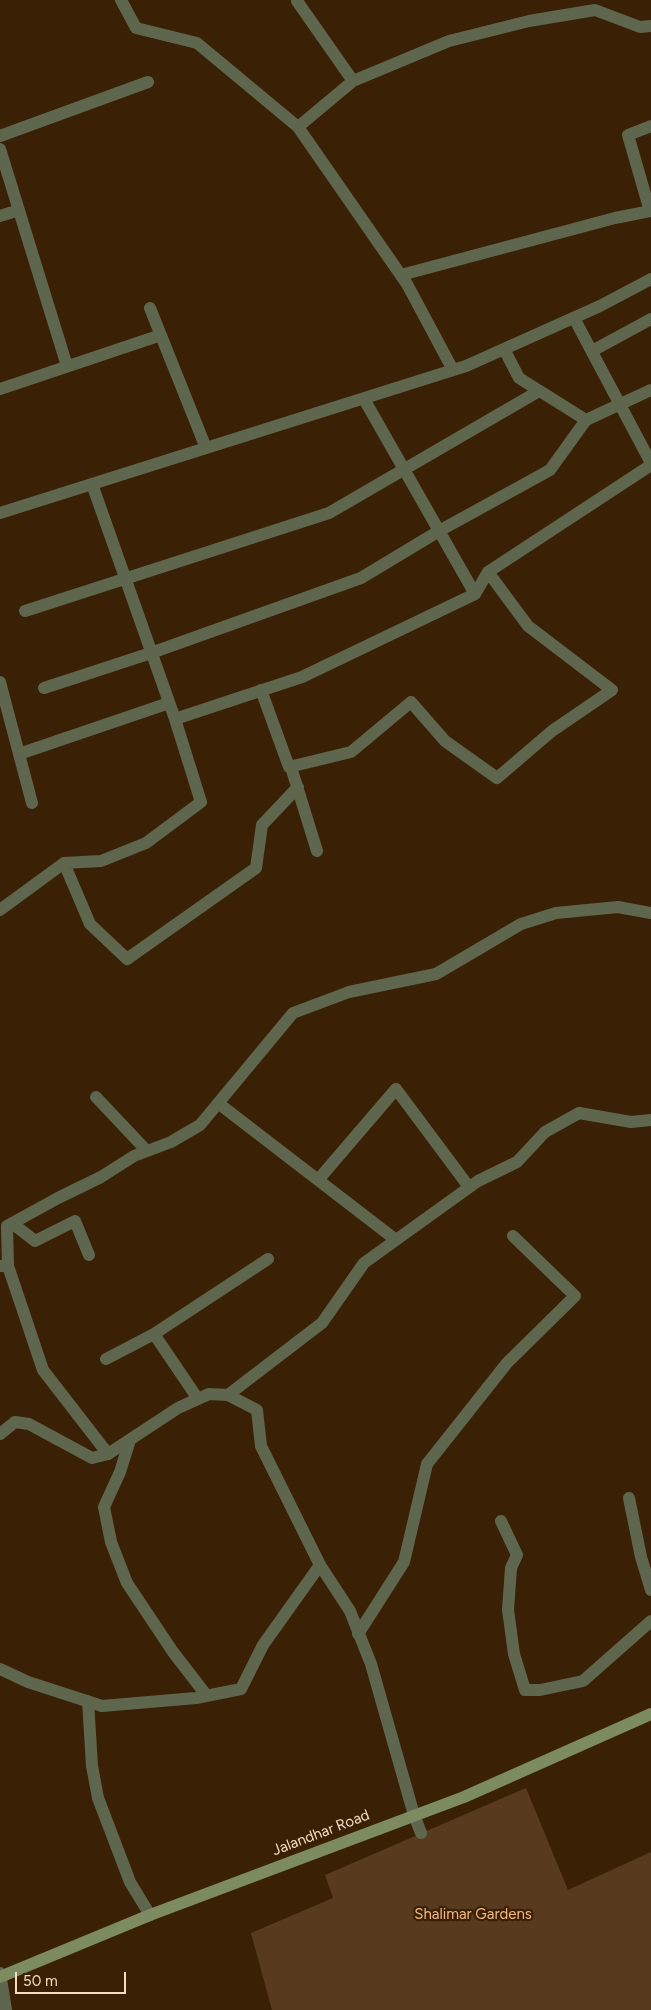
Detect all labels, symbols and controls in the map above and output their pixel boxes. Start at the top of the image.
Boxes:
street label: Jalandhar Road [270,1806,372,1860]
park label: Shalimar Gardens [414,1906,532,1924]
scale bar [18,1962,129,1994]
text: 50 m [23,1972,58,1990]

